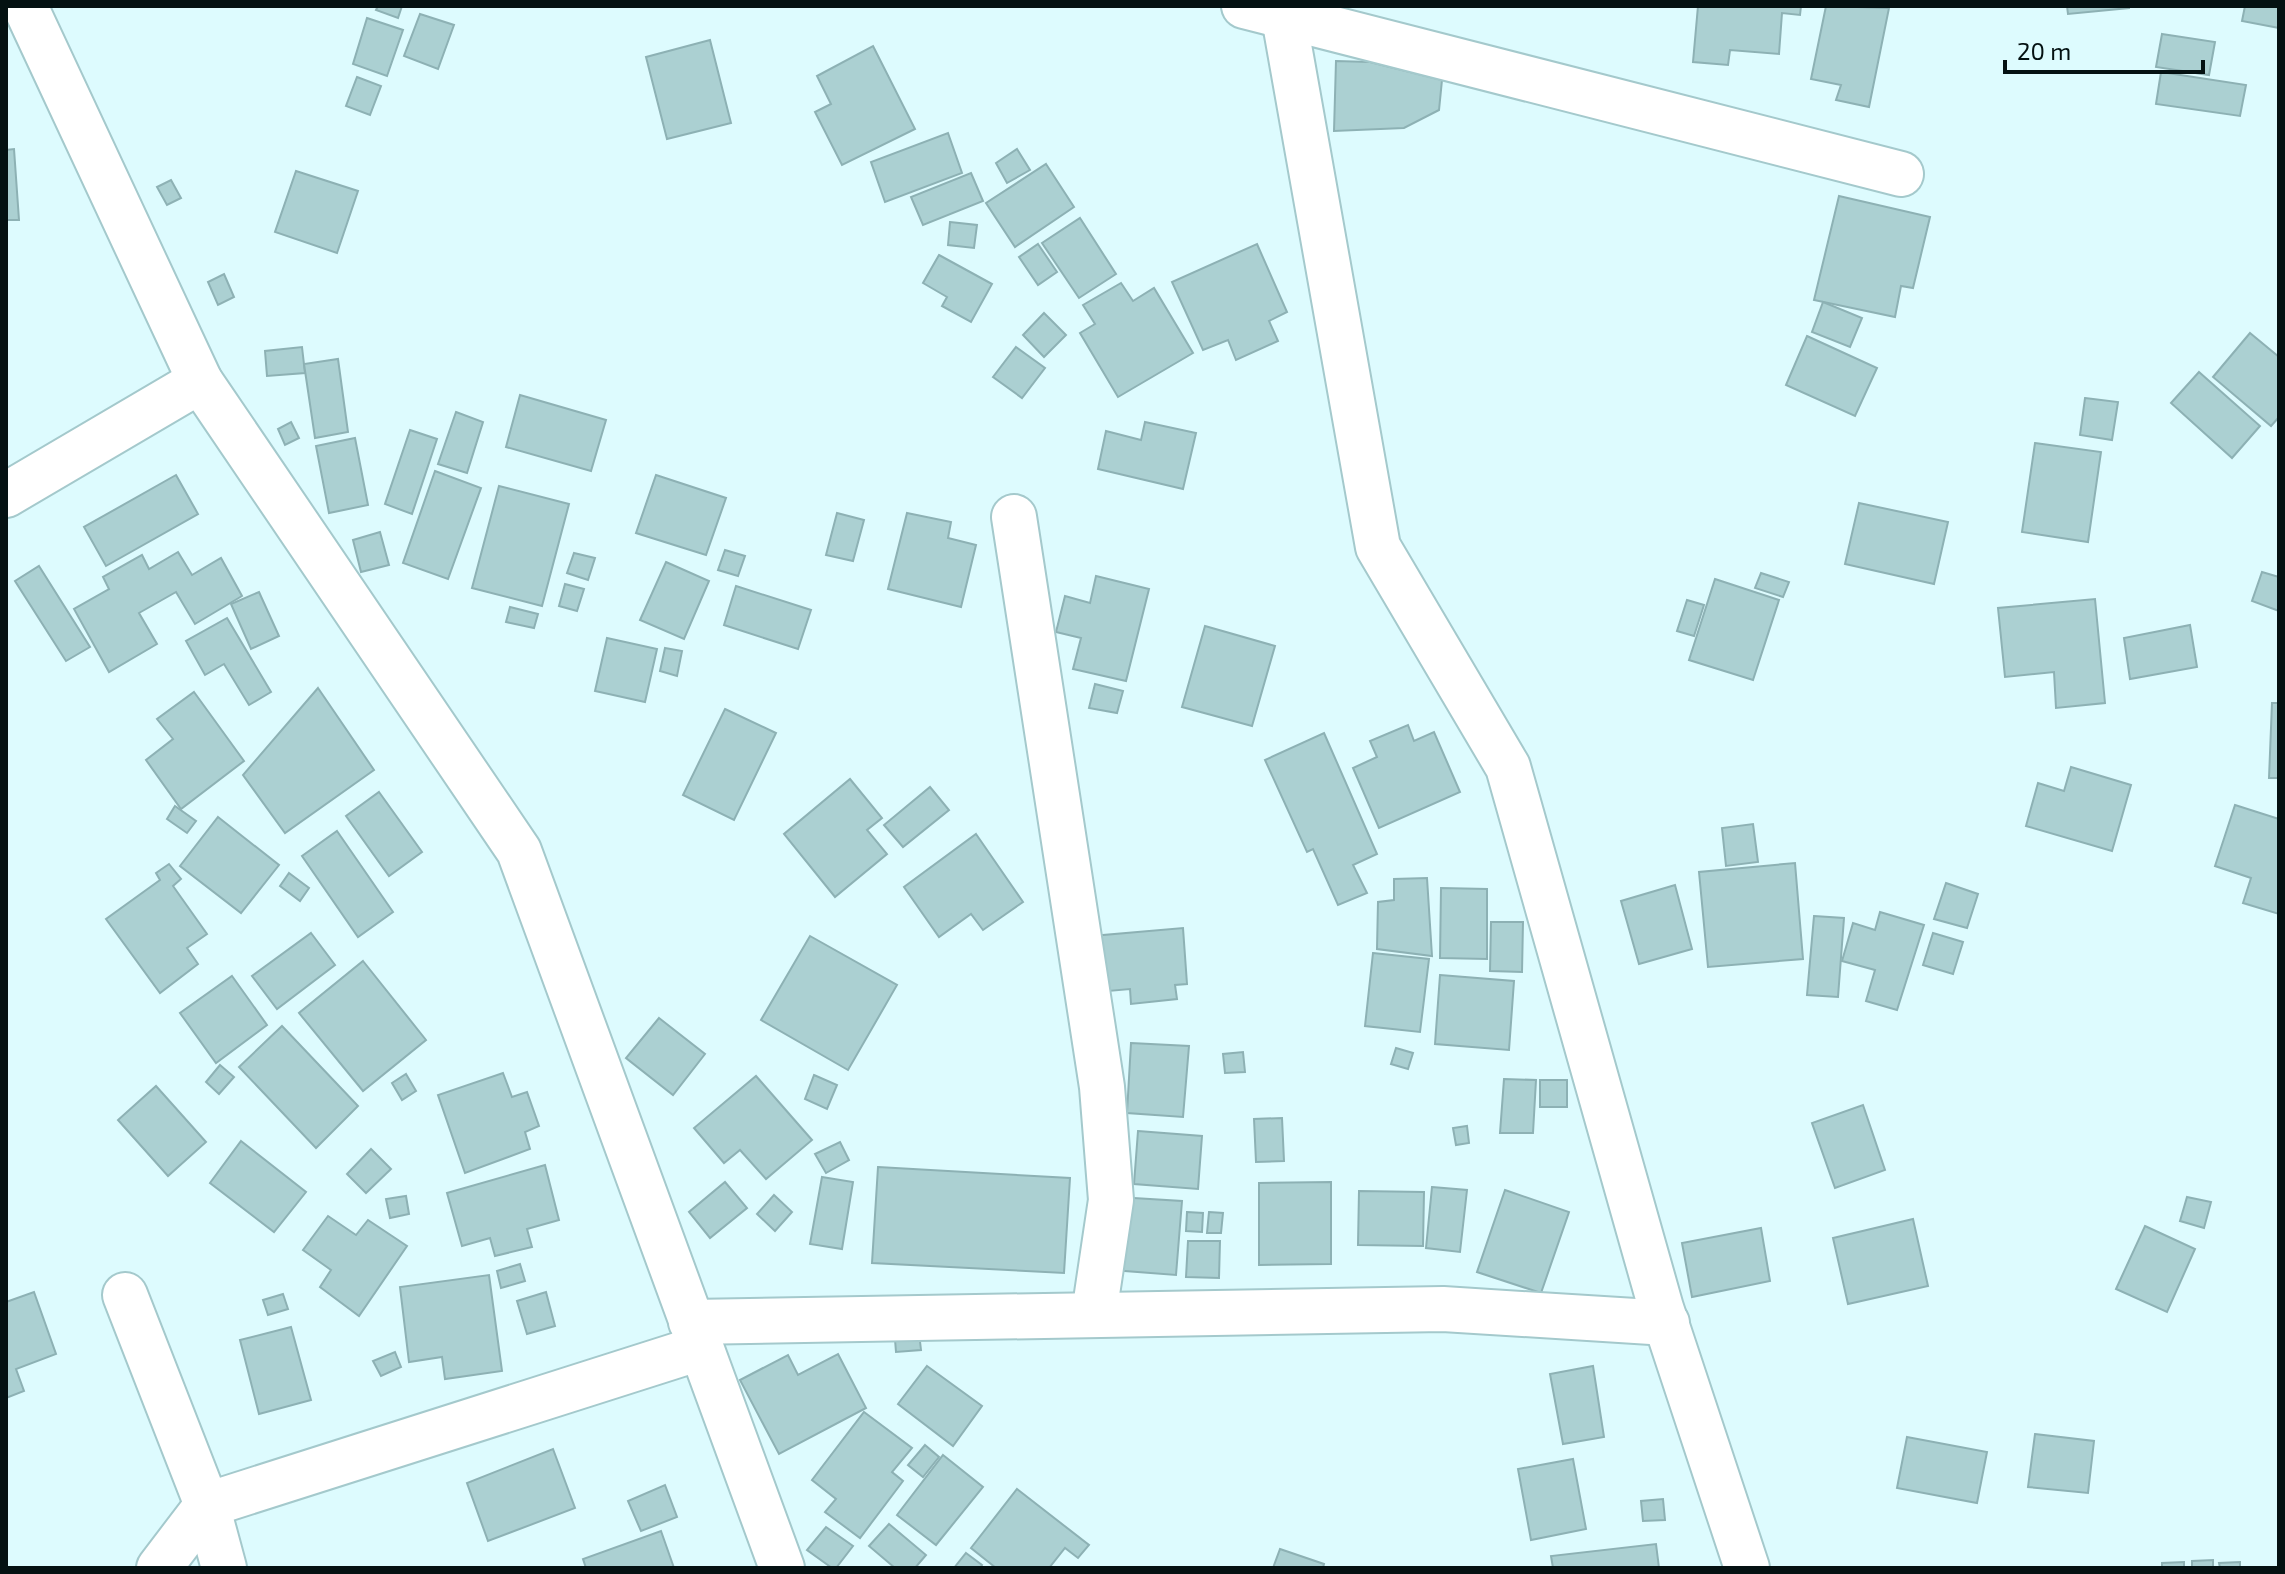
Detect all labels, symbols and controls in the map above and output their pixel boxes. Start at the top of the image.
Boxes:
scale bar [2005,24,2203,74]
text: 20 m [2017,36,2071,65]

